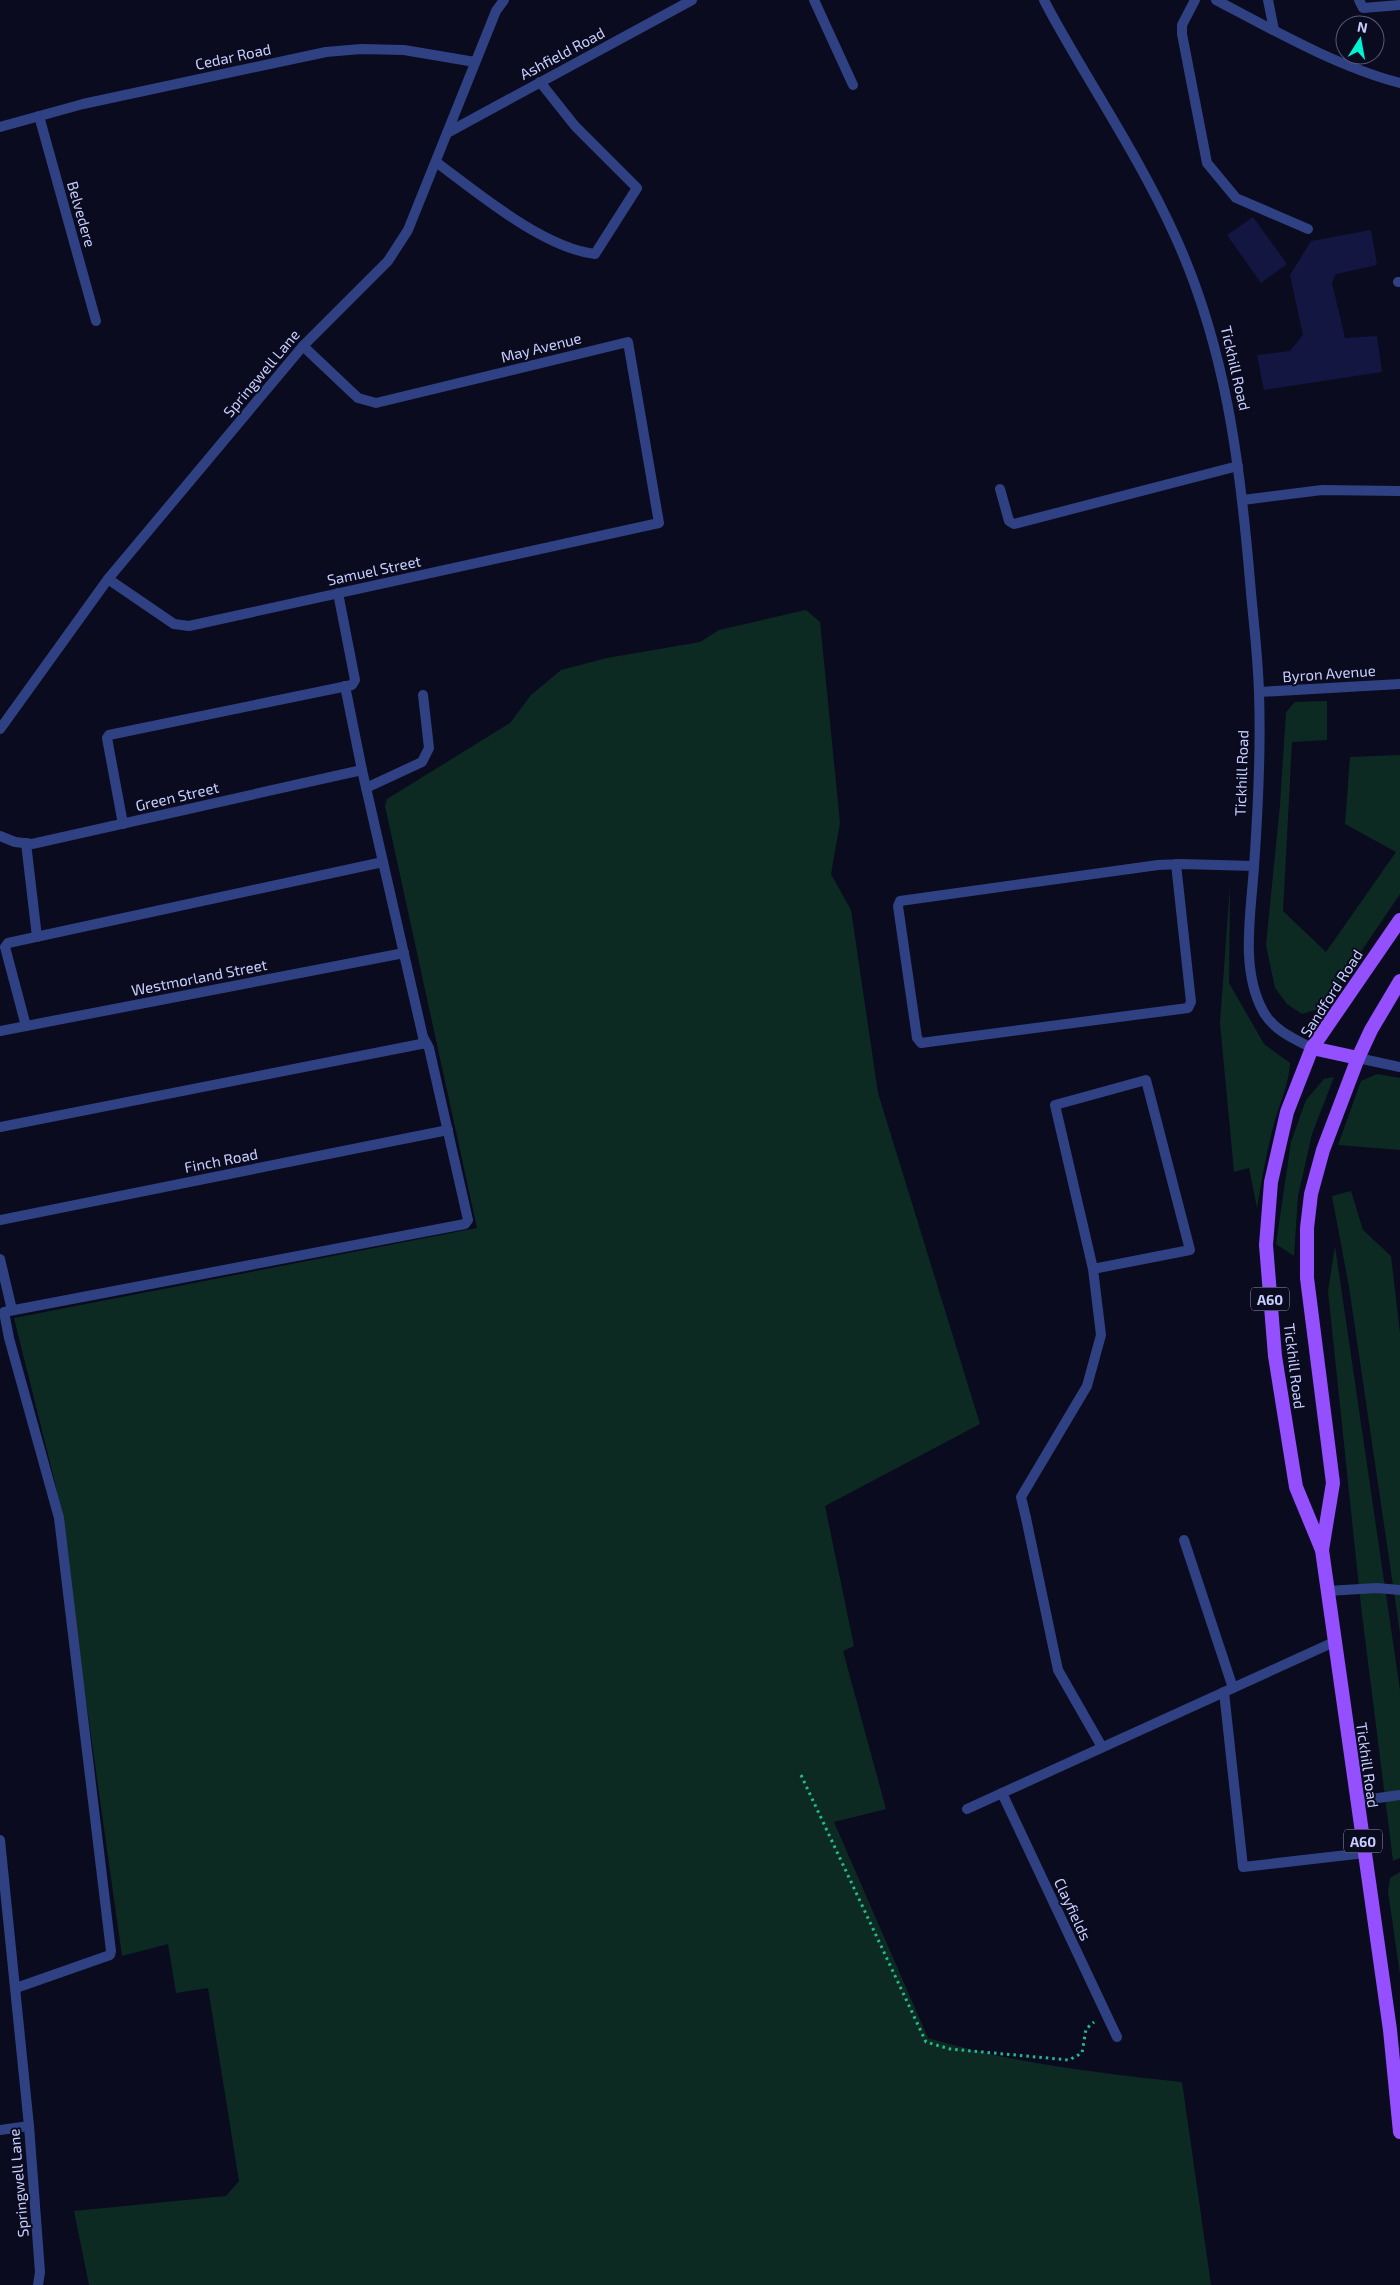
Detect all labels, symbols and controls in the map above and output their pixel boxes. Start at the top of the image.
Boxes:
north arrow [1335,15,1385,65]
text: N [1356,17,1369,36]
street label: Ashfield Road [516,23,608,83]
street label: Cedar Road [193,39,273,73]
street label: Belvedere [64,179,100,249]
street label: Tickhill Road [1218,324,1254,412]
street label: Springwell Lane [219,326,303,420]
street label: May Avenue [499,328,583,366]
street label: Samuel Street [325,551,423,589]
street label: Byron Avenue [1282,661,1376,685]
street label: Tickhill Road [1231,730,1251,816]
street label: Green Street [134,778,221,814]
street label: Sandford Road [1296,946,1366,1040]
street label: Westmorland Street [130,955,269,999]
street label: Finch Road [183,1144,259,1176]
road number: A60 [1251,1288,1289,1310]
street label: Tickhill Road [1281,1322,1309,1410]
street label: Tickhill Road [1353,1721,1383,1809]
road number: A60 [1344,1830,1382,1852]
street label: Clayfields [1051,1875,1095,1943]
street label: Springwell Lane [4,2128,32,2238]

